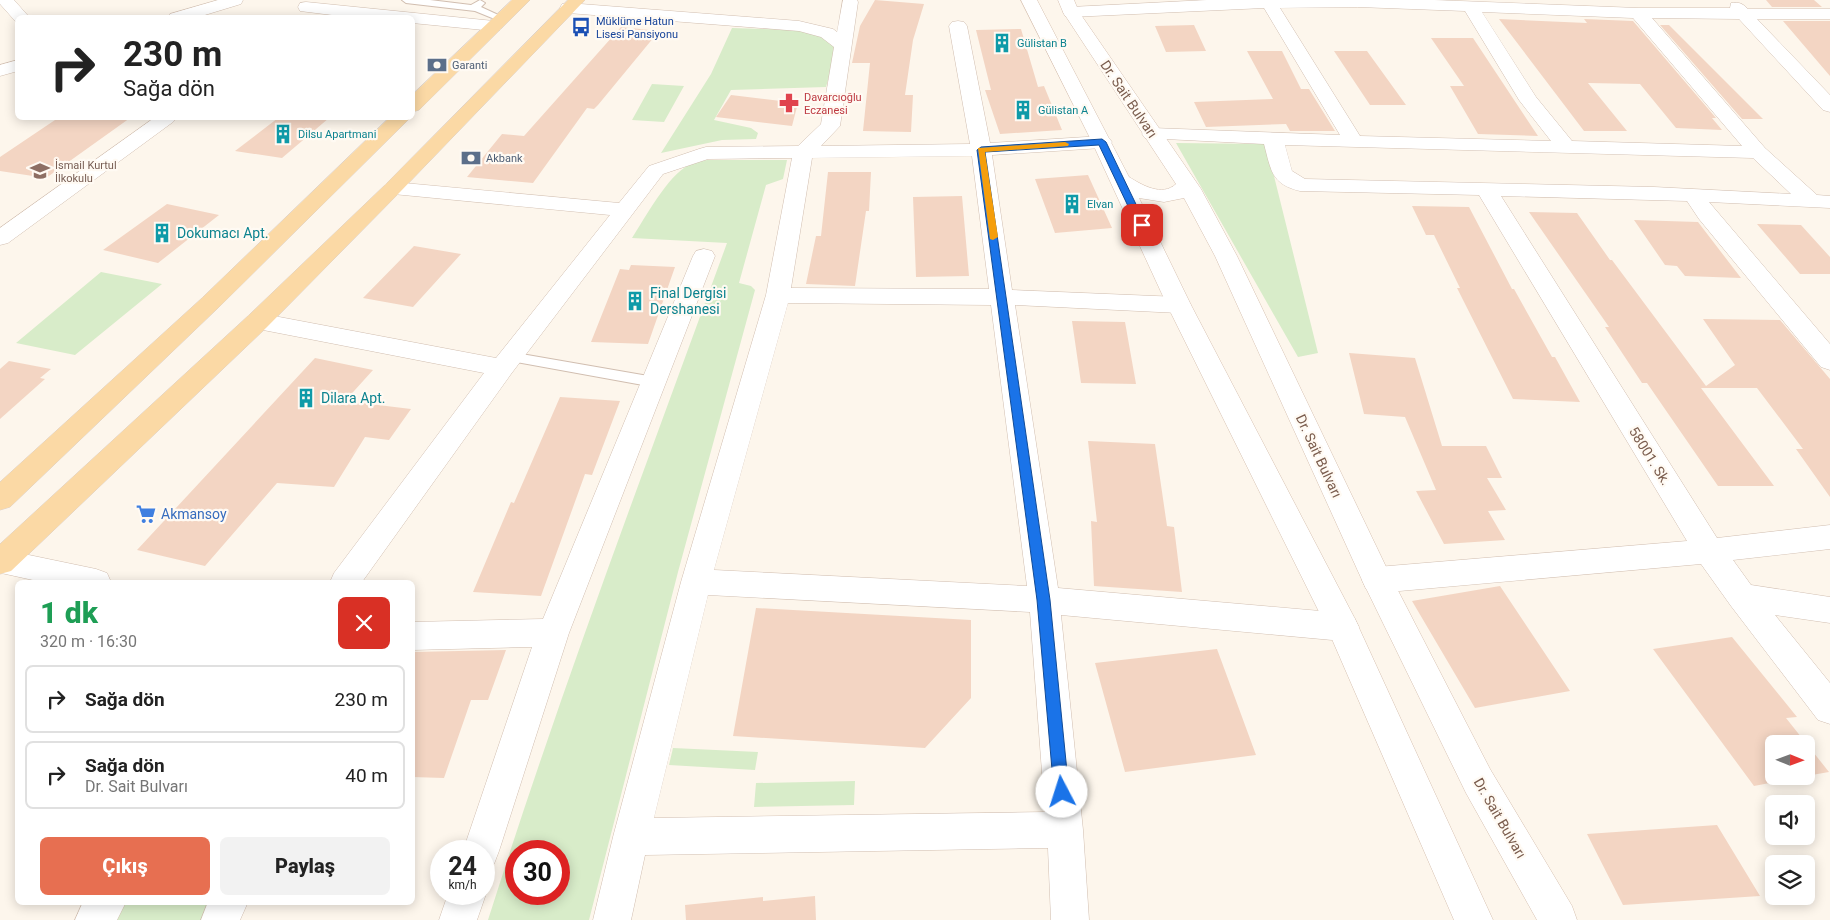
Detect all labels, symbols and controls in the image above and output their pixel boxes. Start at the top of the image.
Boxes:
place label: Müklüme Hatun Lisesi Pansiyonu [596,15,678,41]
bus stop icon: Müklüme Hatun Lisesi Pansiyonu [570,16,592,38]
building icon: Gülistan B [991,32,1013,54]
text: 230 m [123,34,222,75]
icon: right [40,35,105,100]
place label: Gülistan B [1017,37,1067,50]
bank icon: Garanti [426,54,448,76]
street label: Dr. Sait Bulvarı [1097,57,1161,141]
place label: Garanti [452,59,487,72]
text: Sağa dön [123,76,215,101]
place label: Davarcıoğlu Eczanesi [804,91,862,117]
pharmacy icon: Davarcıoğlu Eczanesi [778,92,800,114]
building icon: Gülistan A [1012,99,1034,121]
place label: Gülistan A [1038,104,1089,117]
building icon: Dilsu Apartmani [272,123,294,145]
place label: Dilsu Apartmani [298,128,376,141]
bank icon: Akbank [460,147,482,169]
place label: Akbank [486,152,523,165]
place label: İsmail Kurtul İlkokulu [55,159,117,185]
school or university icon: İsmail Kurtul İlkokulu [29,160,51,182]
building icon: Elvan [1061,193,1083,215]
place label: Elvan [1087,198,1113,211]
pin [1121,204,1163,246]
icon: arrive [1128,211,1156,239]
building icon: Dokumacı Apt. [151,222,173,244]
place label: Dokumacı Apt. [177,225,268,241]
place label: Final Dergisi Dershanesi [650,285,727,317]
building icon: Final Dergisi Dershanesi [624,290,646,312]
building icon: Dilara Apt. [295,387,317,409]
place label: Dilara Apt. [321,390,385,406]
street label: Dr. Sait Bulvarı [1293,412,1345,500]
street label: 58001. Sk. [1626,424,1674,488]
supermarket icon: Akmansoy [135,503,157,525]
place label: Akmansoy [161,506,227,522]
text: 1 dk [40,595,98,630]
button: close [338,597,390,649]
text: 320 m · 16:30 [40,632,137,651]
icon: right [42,685,70,713]
text: Sağa dön [85,688,165,711]
text: 230 m [335,688,388,711]
north arrow [1765,735,1815,785]
map controls [1765,735,1815,905]
text: Sağa dön [85,754,165,777]
icon: right [42,761,70,789]
text: 40 m [345,764,388,787]
position arrow [1035,765,1087,817]
street label: Dr. Sait Bulvarı [1471,775,1529,861]
text: Dr. Sait Bulvarı [85,777,188,796]
button: sound [1765,795,1815,845]
button: Çıkış [40,837,210,895]
button: Paylaş [220,837,390,895]
speed limit sign: 30 [505,840,570,905]
text: 24 [448,852,477,881]
button: layers [1765,855,1815,905]
text: km/h [448,878,477,892]

